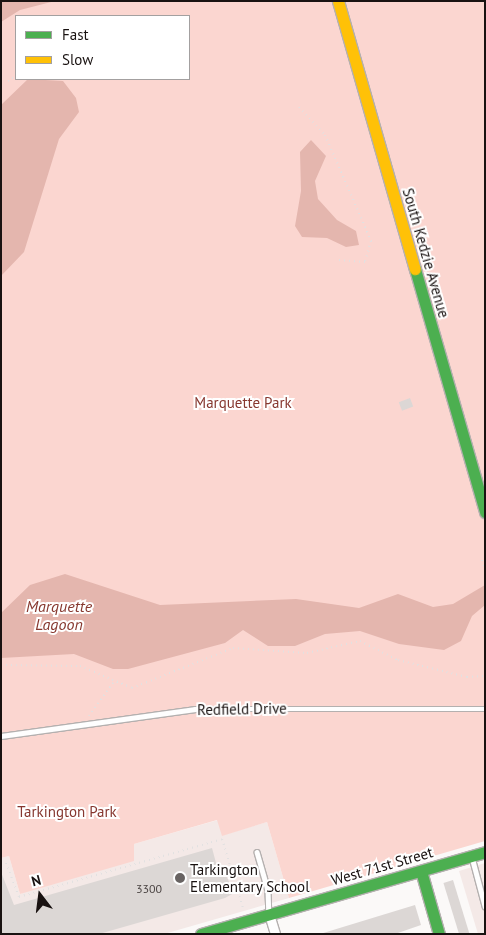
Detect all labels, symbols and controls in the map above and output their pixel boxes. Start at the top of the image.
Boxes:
legend [15,15,190,80]
text: Fast [62,25,89,44]
text: Slow [62,50,93,69]
street label: South Kedzie Avenue [399,186,453,320]
park label: Marquette Park [194,394,292,412]
water label: Marquette Lagoon [26,596,92,634]
street label: Redfield Drive [197,699,287,719]
park label: Tarkington Park [17,803,117,821]
street label: West 71st Street [329,843,435,889]
place label: Tarkington Elementary School [190,860,310,895]
north arrow [15,870,65,920]
text: N [29,871,43,890]
marker: Tarkington Elementary School [174,872,186,884]
house number: 3300 [136,882,162,896]

